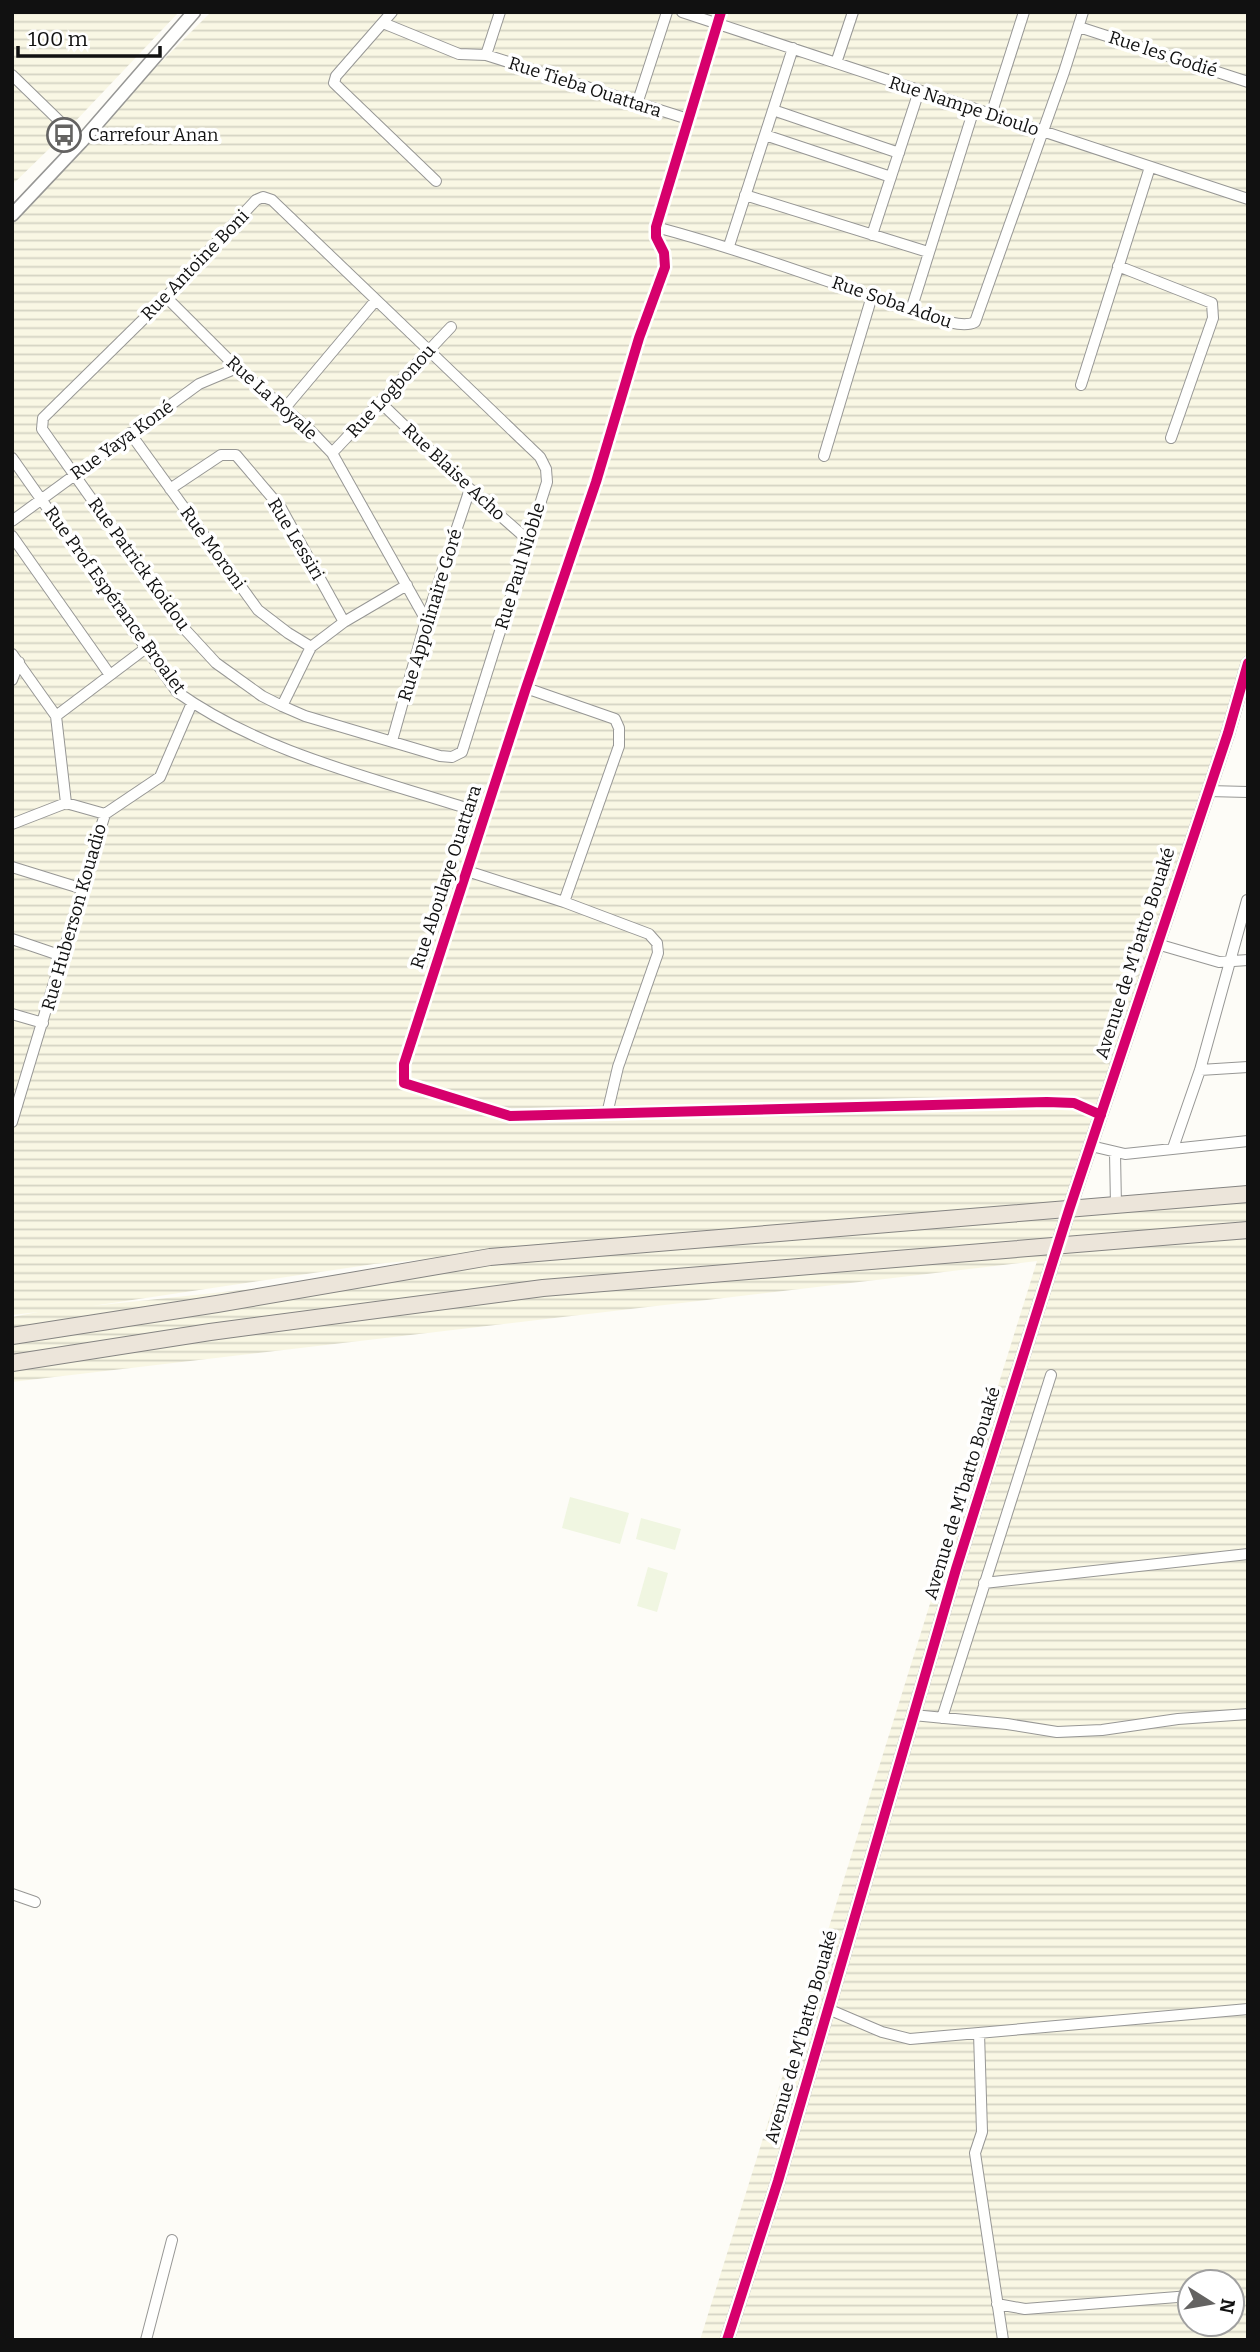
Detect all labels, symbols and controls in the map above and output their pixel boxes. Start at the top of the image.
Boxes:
scale bar [18,14,159,58]
text: 100 m [28,26,88,52]
street label: Rue les Godié [1106,26,1220,82]
street label: Rue Tieba Ouattara [506,52,664,122]
street label: Rue Nampe Dioulo [886,71,1042,141]
bus stop icon: Carrefour Anan [45,116,83,154]
place label: Carrefour Anan [88,124,219,146]
street label: Rue Antoine Boni [137,205,253,325]
street label: Rue Soba Adou [829,271,955,333]
street label: Rue Logbonou [342,340,440,442]
street label: Rue La Royale [222,351,322,445]
street label: Rue Yaya Koné [66,395,178,485]
street label: Rue Blaise Acho [398,419,510,525]
street label: Rue Patrick Koidou [84,493,194,635]
street label: Rue Lessiri [263,494,329,584]
street label: Rue Paul Nioble [490,500,550,632]
street label: Rue Prof Espérance Broalet [40,502,191,698]
street label: Rue Moroni [176,502,250,594]
street label: Rue Appolinaire Goré [393,526,467,704]
street label: Rue Aboulaye Ouattara [406,782,486,972]
street label: Rue Huberson Kouadio [37,821,111,1013]
street label: Avenue de M'batto Bouaké [1090,845,1180,1061]
street label: Avenue de M'batto Bouaké [919,1384,1005,1602]
street label: Avenue de M'batto Bouaké [760,1928,842,2146]
north arrow [1176,2268,1246,2338]
text: N [1214,2297,1240,2316]

